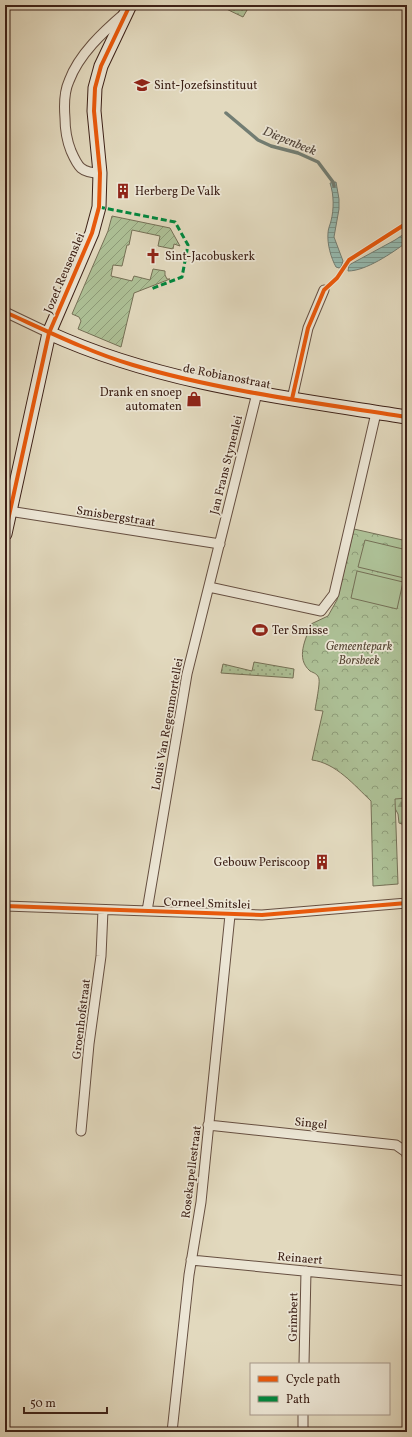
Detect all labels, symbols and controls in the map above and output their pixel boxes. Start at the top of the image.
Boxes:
school or university icon: Sint-Jozefsinstituut [133,76,151,94]
place label: Sint-Jozefsinstituut [154,78,257,94]
water label: Diepenbeek [260,123,319,161]
building icon: Herberg De Valk [114,182,132,200]
place label: Herberg De Valk [135,184,221,200]
street label: Jozef Reusenslei [41,230,89,316]
church icon: Sint-Jacobuskerk [144,247,162,265]
place label: Sint-Jacobuskerk [165,249,255,265]
street label: de Robianostraat [182,361,272,393]
place label: Drank en snoep automaten [100,385,182,415]
shop icon: Drank en snoep automaten [185,390,203,408]
street label: Jan Frans Stynenlei [207,414,247,517]
street label: Smisbergstraat [75,503,156,531]
sports icon: Ter Smisse [251,621,269,639]
place label: Ter Smisse [272,623,328,639]
park label: Gemeentepark Borsbeek [326,639,393,669]
street label: Louis Van Regenmortellei [148,656,188,792]
building icon: Gebouw Periscoop [313,853,331,871]
place label: Gebouw Periscoop [214,855,310,871]
street label: Corneel Smitslei [163,894,251,914]
street label: Groenhofstraat [69,978,95,1060]
street label: Singel [294,1114,328,1134]
street label: Rosekapellestraat [178,1125,206,1219]
street label: Reinaert [277,1249,323,1269]
street label: Grimbert [286,1292,302,1342]
legend [250,1363,390,1415]
text: Cycle path [286,1372,341,1388]
scale bar [24,1389,107,1415]
text: Path [286,1392,310,1408]
text: 50 m [30,1396,56,1412]

